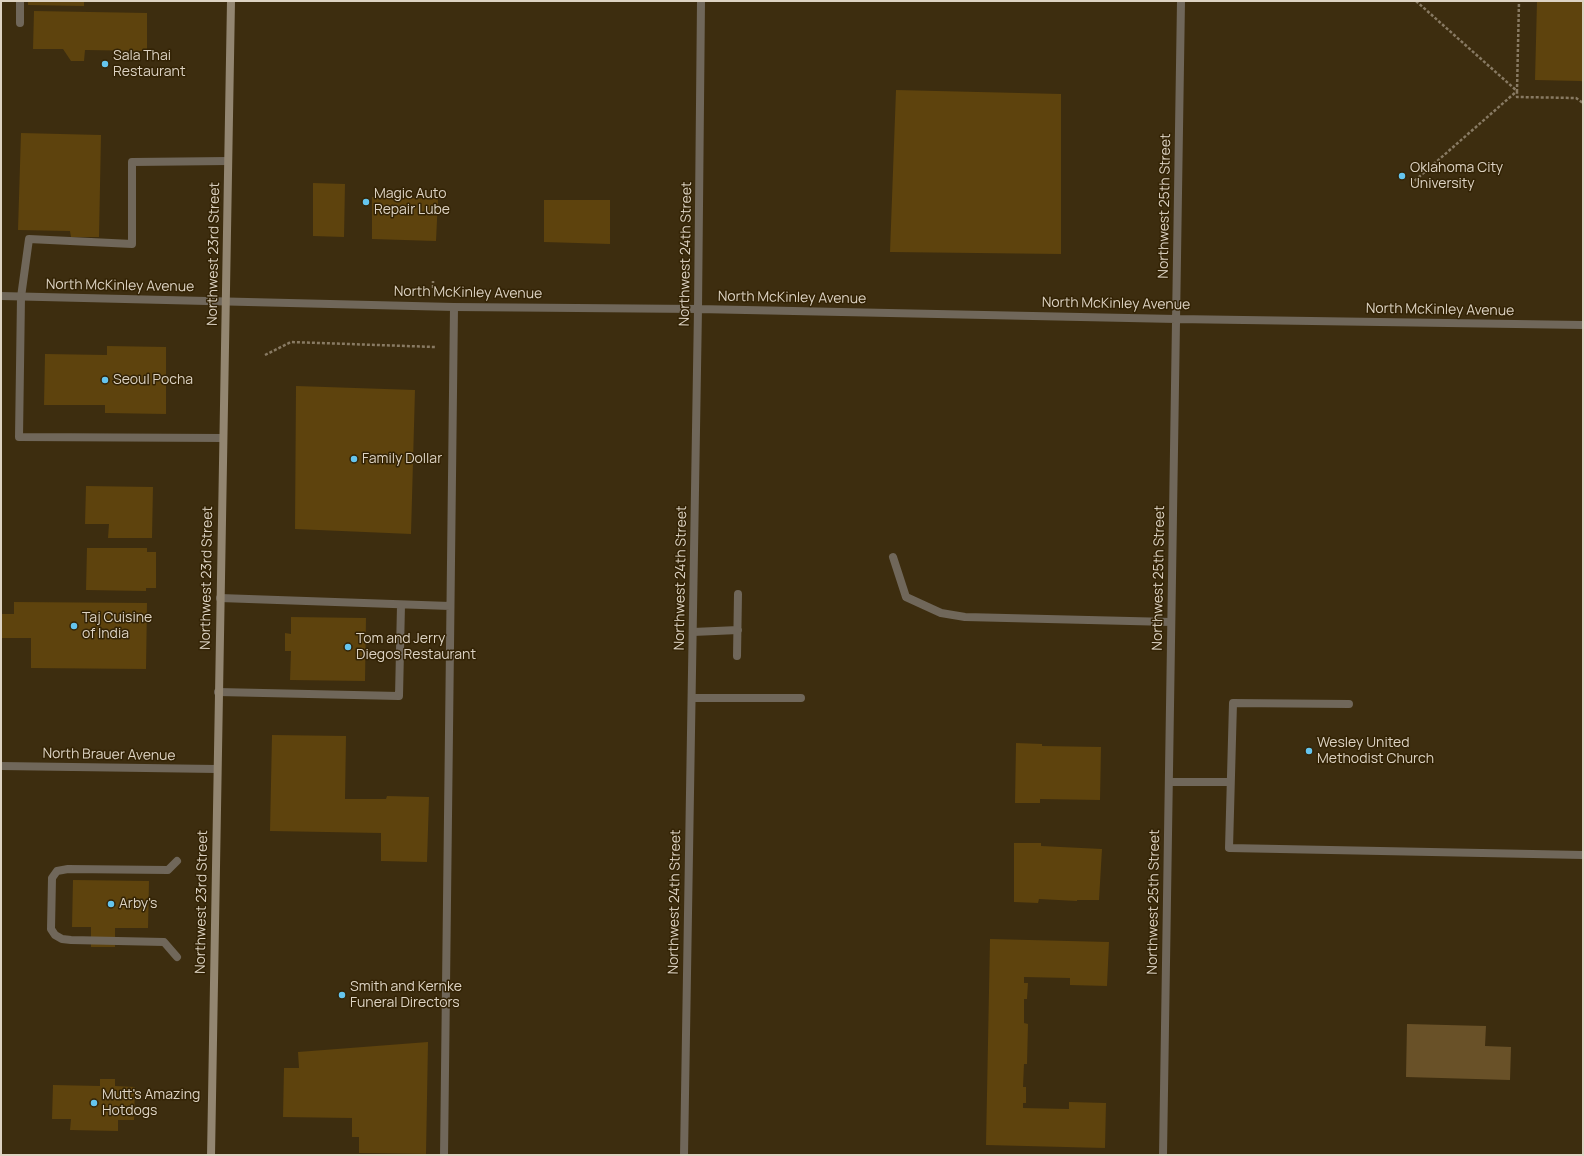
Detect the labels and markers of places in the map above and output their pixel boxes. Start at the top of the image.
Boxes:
place label: Sala Thai Restaurant [113,48,186,80]
marker: Sala Thai Restaurant [100,59,110,69]
place label: Oklahoma City University [1410,160,1503,192]
marker: Oklahoma City University [1397,171,1407,181]
place label: Magic Auto Repair Lube [374,186,450,218]
marker: Magic Auto Repair Lube [361,197,371,207]
place label: Seoul Pocha [113,372,193,388]
marker: Seoul Pocha [100,375,110,385]
place label: Family Dollar [362,451,442,467]
marker: Family Dollar [349,454,359,464]
place label: Taj Cuisine of India [82,610,152,642]
marker: Taj Cuisine of India [69,621,79,631]
place label: Tom and Jerry Diegos Restaurant [356,631,476,664]
marker: Tom and Jerry Diegos Restaurant [343,642,353,652]
place label: Wesley United Methodist Church [1317,735,1434,768]
marker: Wesley United Methodist Church [1304,746,1314,756]
place label: Arby's [119,896,157,912]
marker: Arby's [106,899,116,909]
place label: Smith and Kernke Funeral Directors [350,979,462,1012]
marker: Smith and Kernke Funeral Directors [337,990,347,1000]
place label: Mutt's Amazing Hotdogs [102,1087,200,1120]
marker: Mutt's Amazing Hotdogs [89,1098,99,1108]

